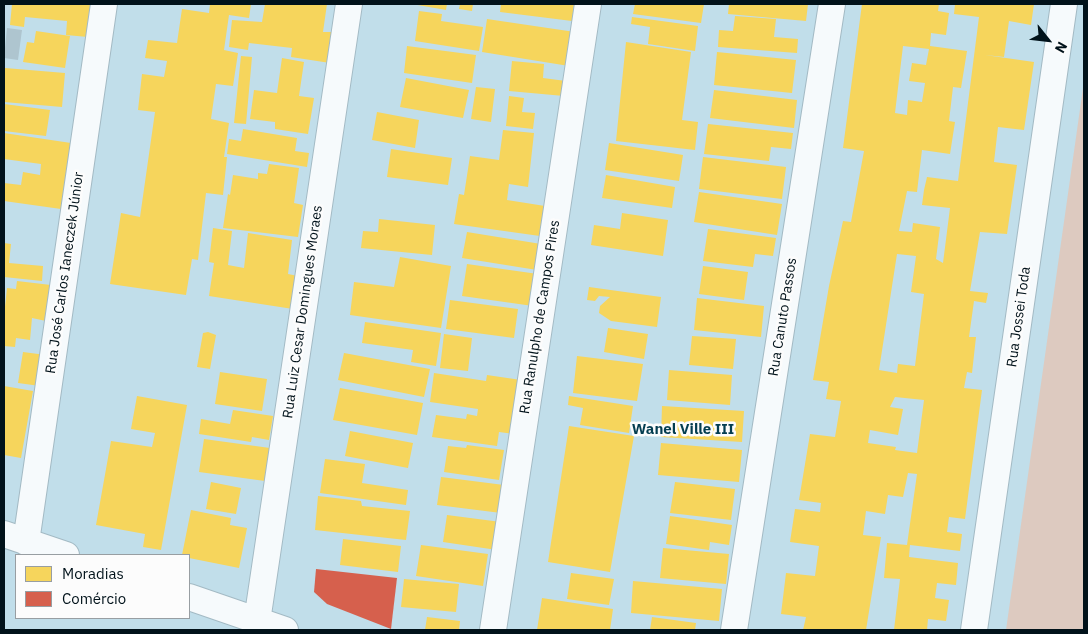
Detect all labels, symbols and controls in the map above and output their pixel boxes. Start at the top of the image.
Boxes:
north arrow [1023,15,1073,65]
text: N [1051,38,1071,56]
street label: Rua José Carlos Ianeczek Júnior [43,171,87,375]
street label: Rua Luiz Cesar Domingues Moraes [280,204,326,420]
street label: Rua Ranulpho de Campos Pires [516,219,564,415]
street label: Rua Canuto Passos [765,257,801,377]
street label: Rua Jossei Toda [1004,266,1034,368]
district label: Wanel Ville III [632,421,734,439]
legend [15,554,190,619]
text: Moradias [62,564,124,583]
text: Comércio [62,589,126,608]

